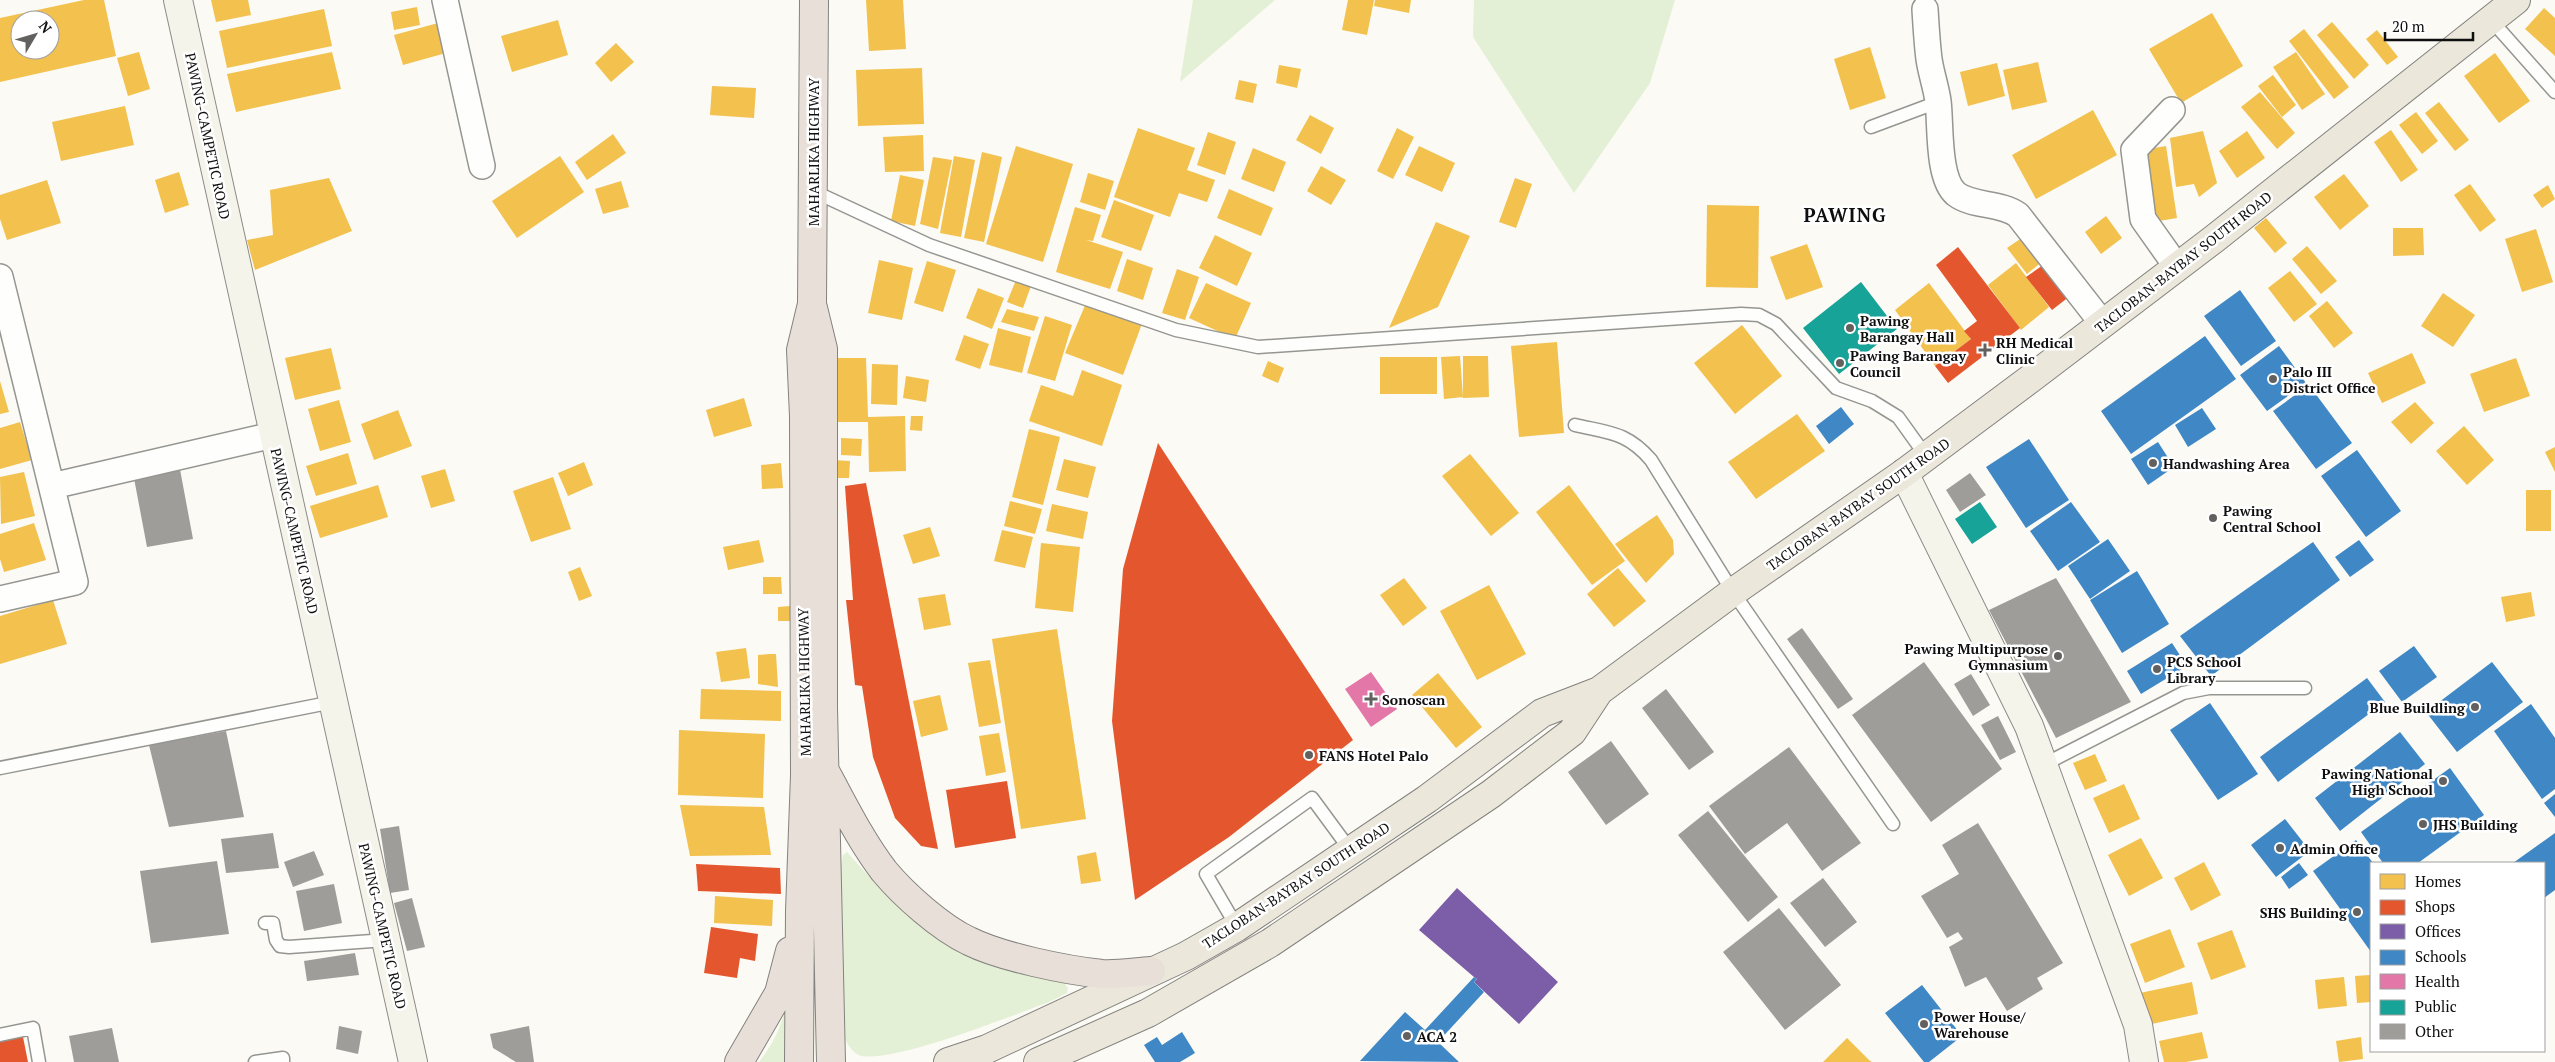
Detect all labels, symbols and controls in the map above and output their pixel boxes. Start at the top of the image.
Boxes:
north arrow [10,10,60,60]
scale bar [2385,10,2472,42]
text: 20 m [2392,16,2425,36]
text: N [35,17,57,37]
street label: PAWING-CAMPETIC ROAD [181,51,235,221]
street label: MAHARLIKA HIGHWAY [804,77,823,226]
street label: TACLOBAN-BAYBAY SOUTH ROAD [2091,187,2276,337]
district label: PAWING [1803,202,1887,227]
place label: Pawing Barangay Hall [1860,311,1955,346]
marker: Pawing Barangay Hall [1844,322,1856,334]
place label: RH Medical Clinic [1996,333,2073,368]
marker: RH Medical Clinic [1978,343,1992,357]
place label: Pawing Barangay Council [1850,346,1966,381]
marker: Pawing Barangay Council [1834,357,1846,369]
place label: Palo III District Office [2283,362,2376,397]
marker: Palo III District Office [2267,373,2279,385]
street label: TACLOBAN-BAYBAY SOUTH ROAD [1763,433,1954,575]
street label: PAWING-CAMPETIC ROAD [267,446,323,616]
place label: Handwashing Area [2163,454,2290,473]
marker: Handwashing Area [2147,457,2159,469]
place label: Pawing Central School [2223,501,2321,536]
marker: Pawing Central School [2207,512,2219,524]
street label: MAHARLIKA HIGHWAY [793,607,815,756]
place label: Pawing Multipurpose Gymnasium [1904,639,2048,674]
marker: Pawing Multipurpose Gymnasium [2052,650,2064,662]
place label: PCS School Library [2167,652,2242,687]
marker: PCS School Library [2151,663,2163,675]
place label: Sonoscan [1382,690,1445,709]
marker: Sonoscan [1364,692,1378,706]
place label: Blue Buildling [2370,698,2466,717]
marker: Blue Buildling [2469,701,2481,713]
place label: FANS Hotel Palo [1319,746,1428,765]
marker: FANS Hotel Palo [1303,749,1315,761]
place label: Pawing National High School [2322,764,2433,799]
marker: Pawing National High School [2437,775,2449,787]
place label: JHS Building [2433,815,2519,834]
street label: TACLOBAN-BAYBAY SOUTH ROAD [1199,817,1393,953]
marker: JHS Building [2417,818,2429,830]
place label: Admin Office [2290,839,2379,858]
street label: PAWING-CAMPETIC ROAD [355,841,411,1011]
marker: Admin Office [2274,842,2286,854]
legend [2370,862,2545,1052]
text: Homes [2415,871,2461,891]
text: Shops [2415,896,2455,916]
place label: SHS Building [2260,903,2348,922]
marker: SHS Building [2351,906,2363,918]
text: Offices [2415,921,2461,941]
text: Schools [2415,946,2466,966]
text: Health [2415,971,2460,991]
text: Public [2415,996,2457,1016]
place label: Power House/ Warehouse [1934,1007,2026,1042]
marker: Power House/ Warehouse [1918,1018,1930,1030]
text: Other [2415,1021,2454,1041]
place label: ACA 2 [1417,1027,1457,1046]
marker: ACA 2 [1401,1030,1413,1042]

